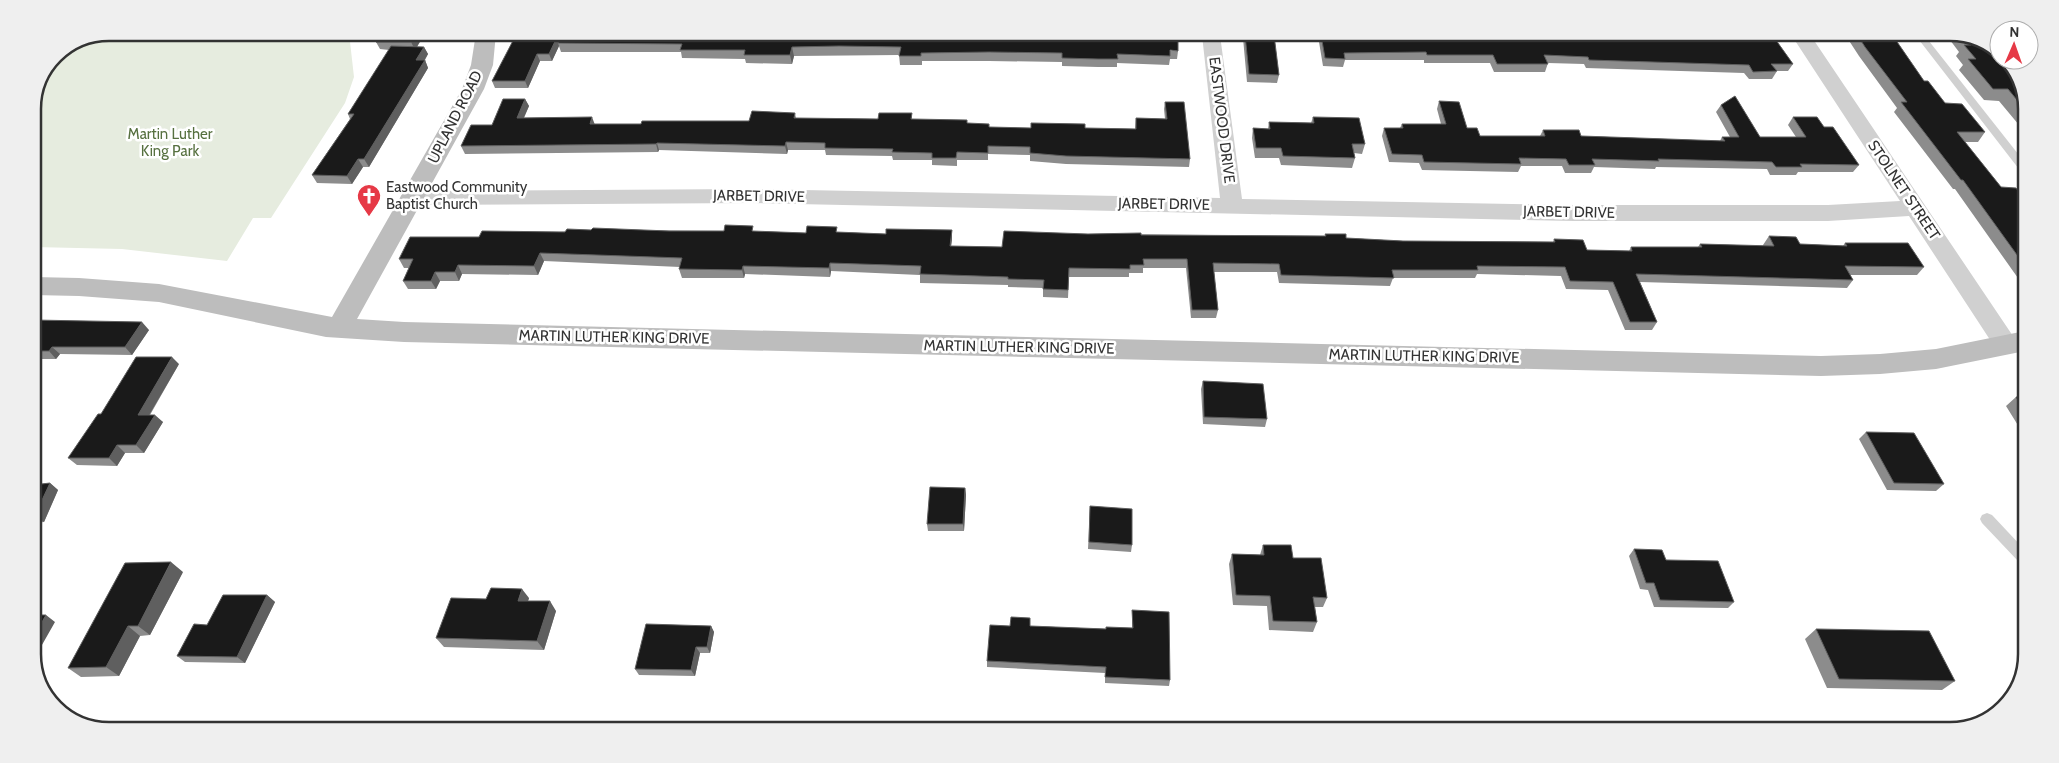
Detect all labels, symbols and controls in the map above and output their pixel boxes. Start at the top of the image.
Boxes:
north arrow [1989,20,2039,70]
text: N [2009,23,2020,41]
street label: EASTWOOD DRIVE [1205,56,1239,184]
street label: UPLAND ROAD [424,68,486,166]
park label: Martin Luther King Park [128,125,213,160]
street label: STOLNET STREET [1864,137,1944,243]
place label: Eastwood Community Baptist Church [386,178,528,213]
church icon: Eastwood Community Baptist Church [356,183,382,217]
street label: JARBET DRIVE [712,186,805,206]
street label: JARBET DRIVE [1117,194,1210,214]
street label: JARBET DRIVE [1522,202,1615,222]
street label: MARTIN LUTHER KING DRIVE [518,326,710,348]
street label: MARTIN LUTHER KING DRIVE [923,336,1115,358]
street label: MARTIN LUTHER KING DRIVE [1328,345,1520,367]

